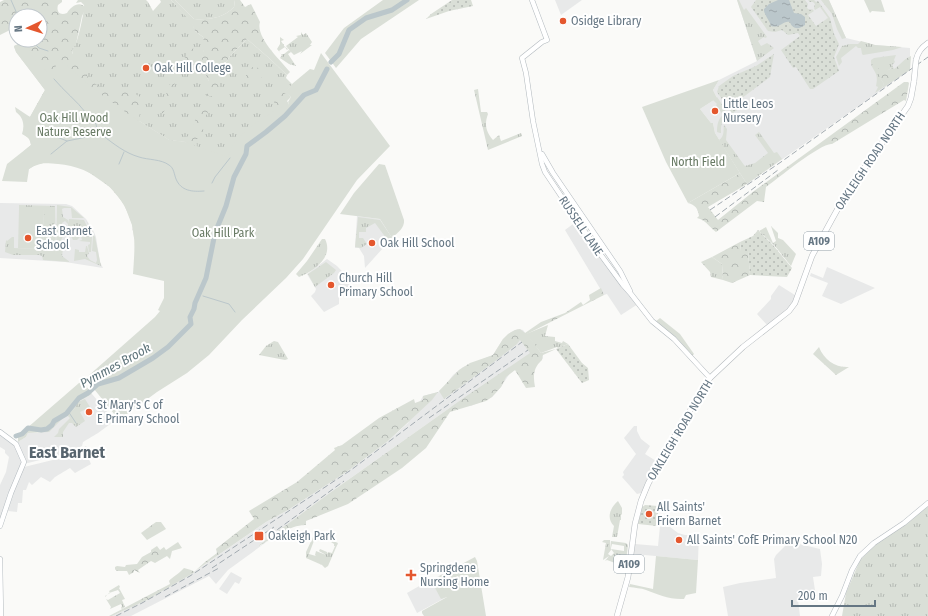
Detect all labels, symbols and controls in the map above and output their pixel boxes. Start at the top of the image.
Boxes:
north arrow [8,8,48,48]
place label: Osidge Library [571,14,642,28]
marker: Osidge Library [558,16,568,26]
text: N [12,25,25,32]
place label: Oak Hill College [154,61,231,75]
marker: Oak Hill College [141,63,151,73]
place label: Little Leos Nursery [723,97,773,125]
marker: Little Leos Nursery [710,106,720,116]
street label: OAKLEIGH ROAD NORTH [832,109,908,213]
park label: Oak Hill Wood Nature Reserve [37,111,111,139]
park label: North Field [671,155,725,169]
street label: RUSSELL LANE [556,194,606,259]
place label: East Barnet School [36,224,92,252]
park label: Oak Hill Park [192,226,255,240]
road number: A109 [804,232,834,250]
marker: East Barnet School [23,233,33,243]
place label: Oak Hill School [380,236,454,250]
marker: Oak Hill School [367,238,377,248]
place label: Church Hill Primary School [339,271,413,299]
marker: Church Hill Primary School [326,280,336,290]
water label: Pymmes Brook [77,340,154,391]
street label: OAKLEIGH ROAD NORTH [644,377,716,483]
place label: St Mary's C of E Primary School [97,398,179,426]
marker: St Mary's C of E Primary School [84,407,94,417]
district label: East Barnet [29,443,105,462]
place label: All Saints' Friern Barnet [657,500,721,528]
marker: All Saints' Friern Barnet [644,509,654,519]
place label: Oakleigh Park [268,529,335,543]
marker: Oakleigh Park [253,530,265,542]
place label: All Saints' CofE Primary School N20 [687,533,858,547]
marker: All Saints' CofE Primary School N20 [674,535,684,545]
road number: A109 [614,555,644,573]
place label: Springdene Nursing Home [420,561,489,589]
marker: Springdene Nursing Home [405,569,417,581]
scale bar [792,582,875,608]
text: 200 m [798,589,828,603]

